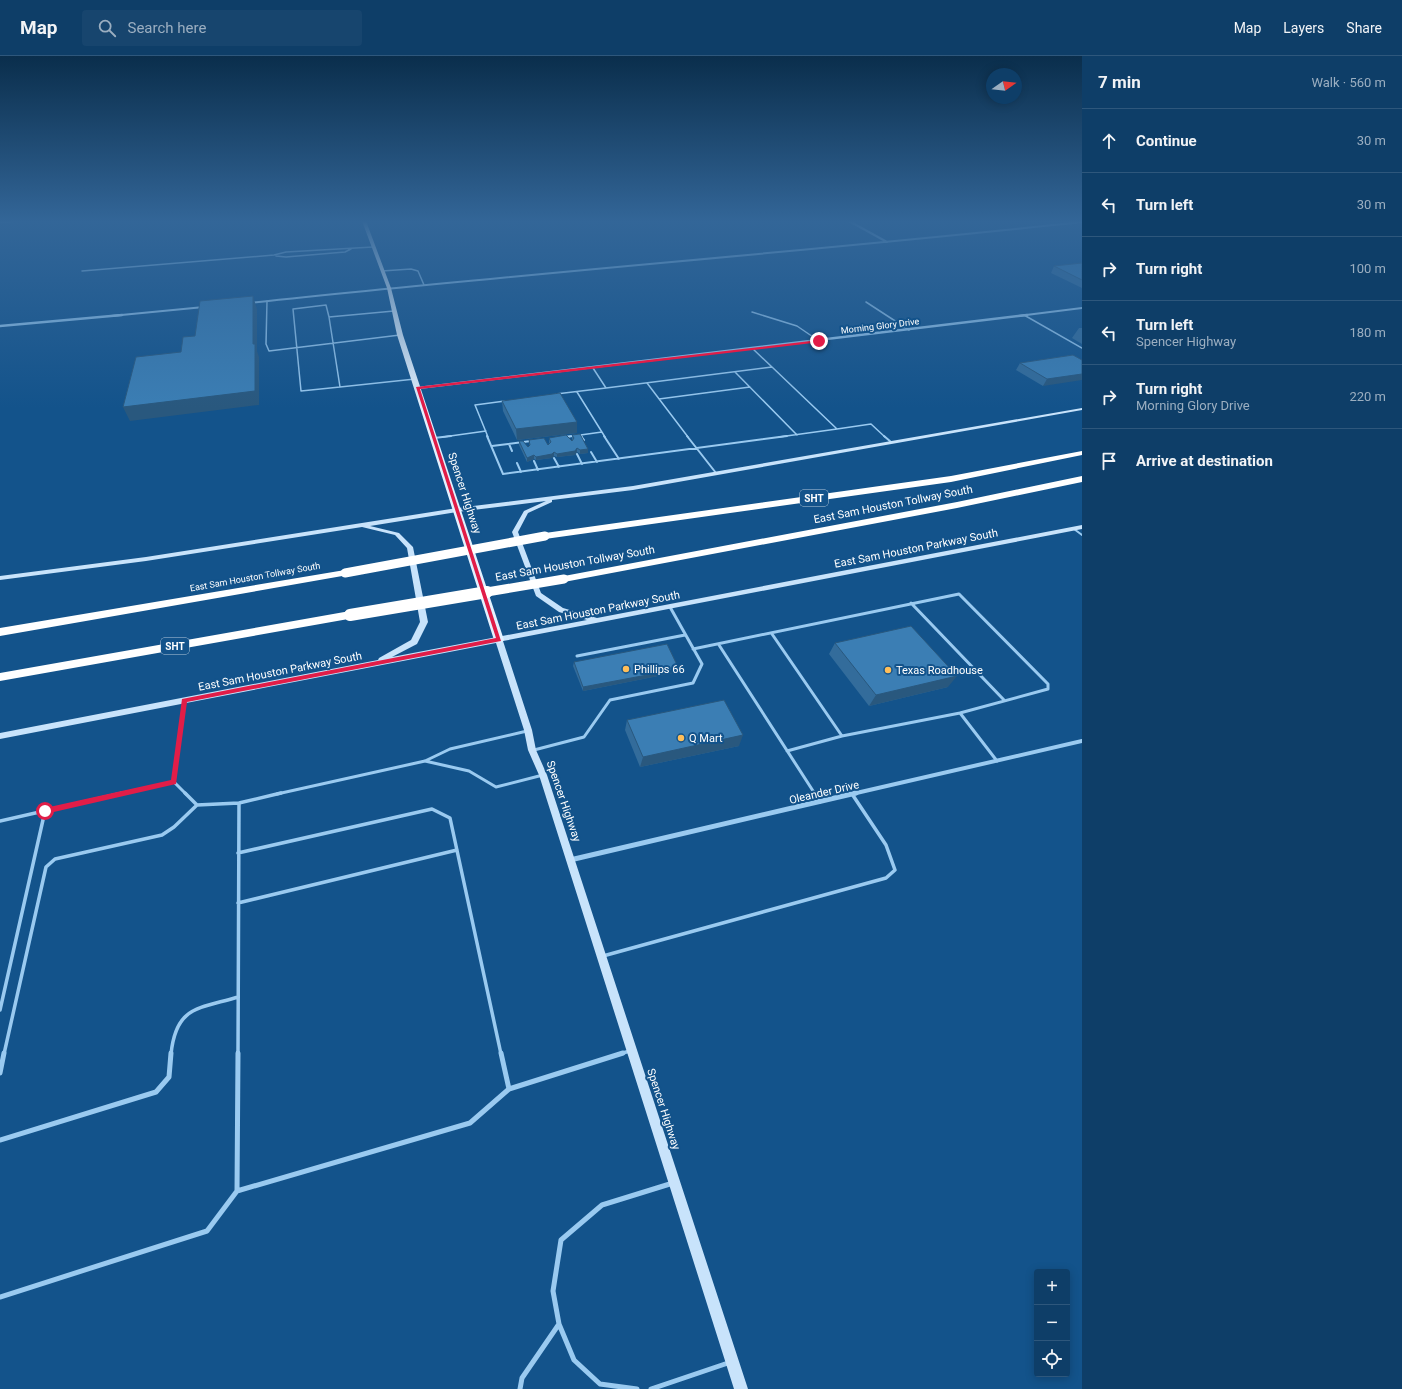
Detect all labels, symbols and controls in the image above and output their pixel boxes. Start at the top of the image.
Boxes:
search box [82,10,362,46]
text: Map [20,16,58,39]
icon: search [96,17,118,39]
text: Search here [128,19,206,37]
text: Map [1234,20,1261,36]
text: Layers [1283,20,1324,36]
text: Share [1346,20,1382,36]
north arrow [986,68,1022,104]
text: 7 min [1098,72,1141,92]
text: Walk · 560 m [1311,75,1386,90]
icon: ahead [1098,130,1120,152]
text: Continue [1136,132,1197,150]
text: 30 m [1357,133,1386,148]
icon: left [1098,194,1120,216]
text: Turn left [1136,196,1193,214]
text: 30 m [1357,197,1386,212]
icon: right [1098,258,1120,280]
text: Turn right [1136,260,1202,278]
text: 100 m [1349,261,1386,276]
street label: Morning Glory Drive [840,316,920,336]
text: Turn left [1136,316,1193,334]
icon: left [1098,322,1120,344]
text: 180 m [1349,325,1386,340]
route end [810,332,828,350]
text: Spencer Highway [1136,334,1236,349]
text: Turn right [1136,380,1202,398]
icon: right [1098,386,1120,408]
text: 220 m [1349,389,1386,404]
text: Morning Glory Drive [1136,398,1250,413]
icon: arrive [1098,450,1120,472]
street label: Spencer Highway [445,451,484,536]
text: Arrive at destination [1136,452,1273,470]
street label: East Sam Houston Tollway South [813,483,974,526]
road number: SHT [800,490,828,506]
street label: East Sam Houston Parkway South [833,526,999,571]
street label: East Sam Houston Tollway South [494,543,656,584]
street label: East Sam Houston Tollway South [189,561,321,593]
street label: East Sam Houston Parkway South [515,588,681,633]
road number: SHT [161,638,189,654]
street label: East Sam Houston Parkway South [197,649,363,694]
place label: Phillips 66 [634,663,685,676]
marker: Phillips 66 [621,664,631,674]
place label: Texas Roadhouse [896,664,983,677]
marker: Texas Roadhouse [883,665,893,675]
place label: Q Mart [689,732,723,745]
marker: Q Mart [676,733,686,743]
street label: Spencer Highway [544,759,584,844]
street label: Oleander Drive [788,778,860,807]
route start [36,802,54,820]
street label: Spencer Highway [644,1067,683,1152]
map controls [1034,1269,1070,1377]
button: + [1034,1269,1070,1305]
button: − [1034,1305,1070,1341]
button: locate [1034,1341,1070,1377]

